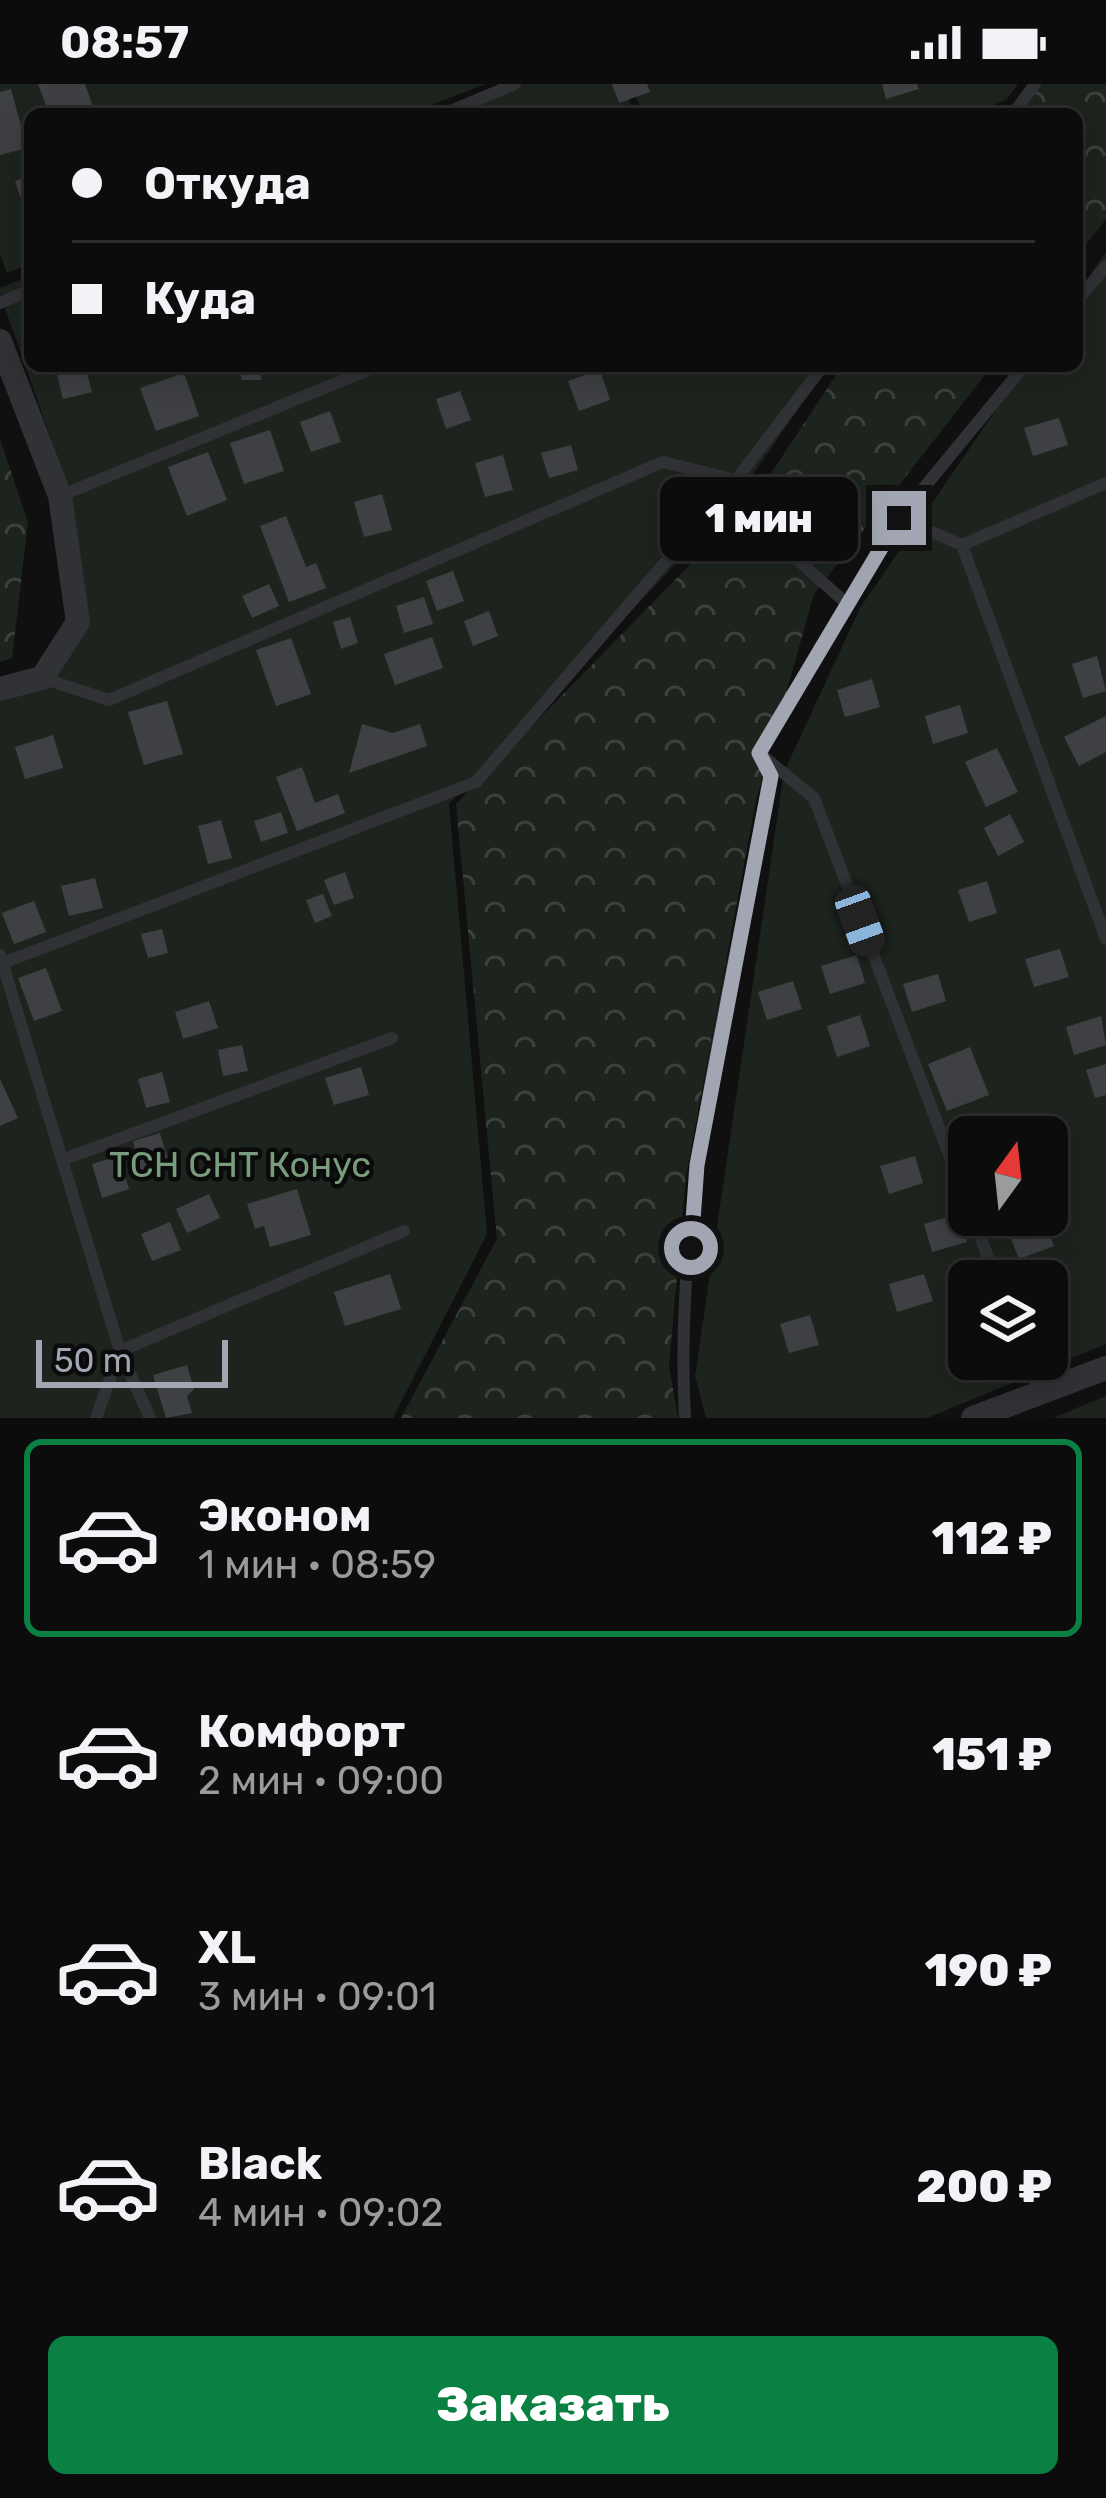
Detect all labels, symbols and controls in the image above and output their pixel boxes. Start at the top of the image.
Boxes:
text: 08:57 [60,16,189,69]
text: Откуда [144,157,311,210]
text: Куда [144,272,256,325]
callout: 1 мин [659,476,857,560]
route end [872,491,926,545]
text: 1 мин [705,496,813,542]
car [831,881,889,961]
north arrow [948,1116,1068,1236]
map controls [948,1116,1068,1380]
park label: ТСН СНТ Конус [109,1143,371,1186]
route start [664,1221,718,1275]
button: layers [948,1260,1068,1380]
scale bar [36,1334,228,1387]
text: 50 m [54,1341,132,1380]
icon: car [54,1484,162,1592]
text: Эконом [198,1489,372,1542]
text: 112 ₽ [932,1512,1052,1565]
text: 1 мин · 08:59 [198,1542,436,1588]
icon: car [54,1700,162,1808]
text: Комфорт [198,1705,405,1758]
text: 151 ₽ [932,1728,1052,1781]
text: 2 мин · 09:00 [198,1758,444,1804]
icon: car [54,1916,162,2024]
text: XL [198,1921,256,1974]
text: 190 ₽ [925,1944,1052,1997]
text: 3 мин · 09:01 [198,1974,436,2020]
icon: car [54,2132,162,2240]
text: Black [198,2137,322,2190]
text: 200 ₽ [916,2160,1052,2213]
text: 4 мин · 09:02 [198,2190,443,2236]
button: Заказать [48,2336,1058,2474]

